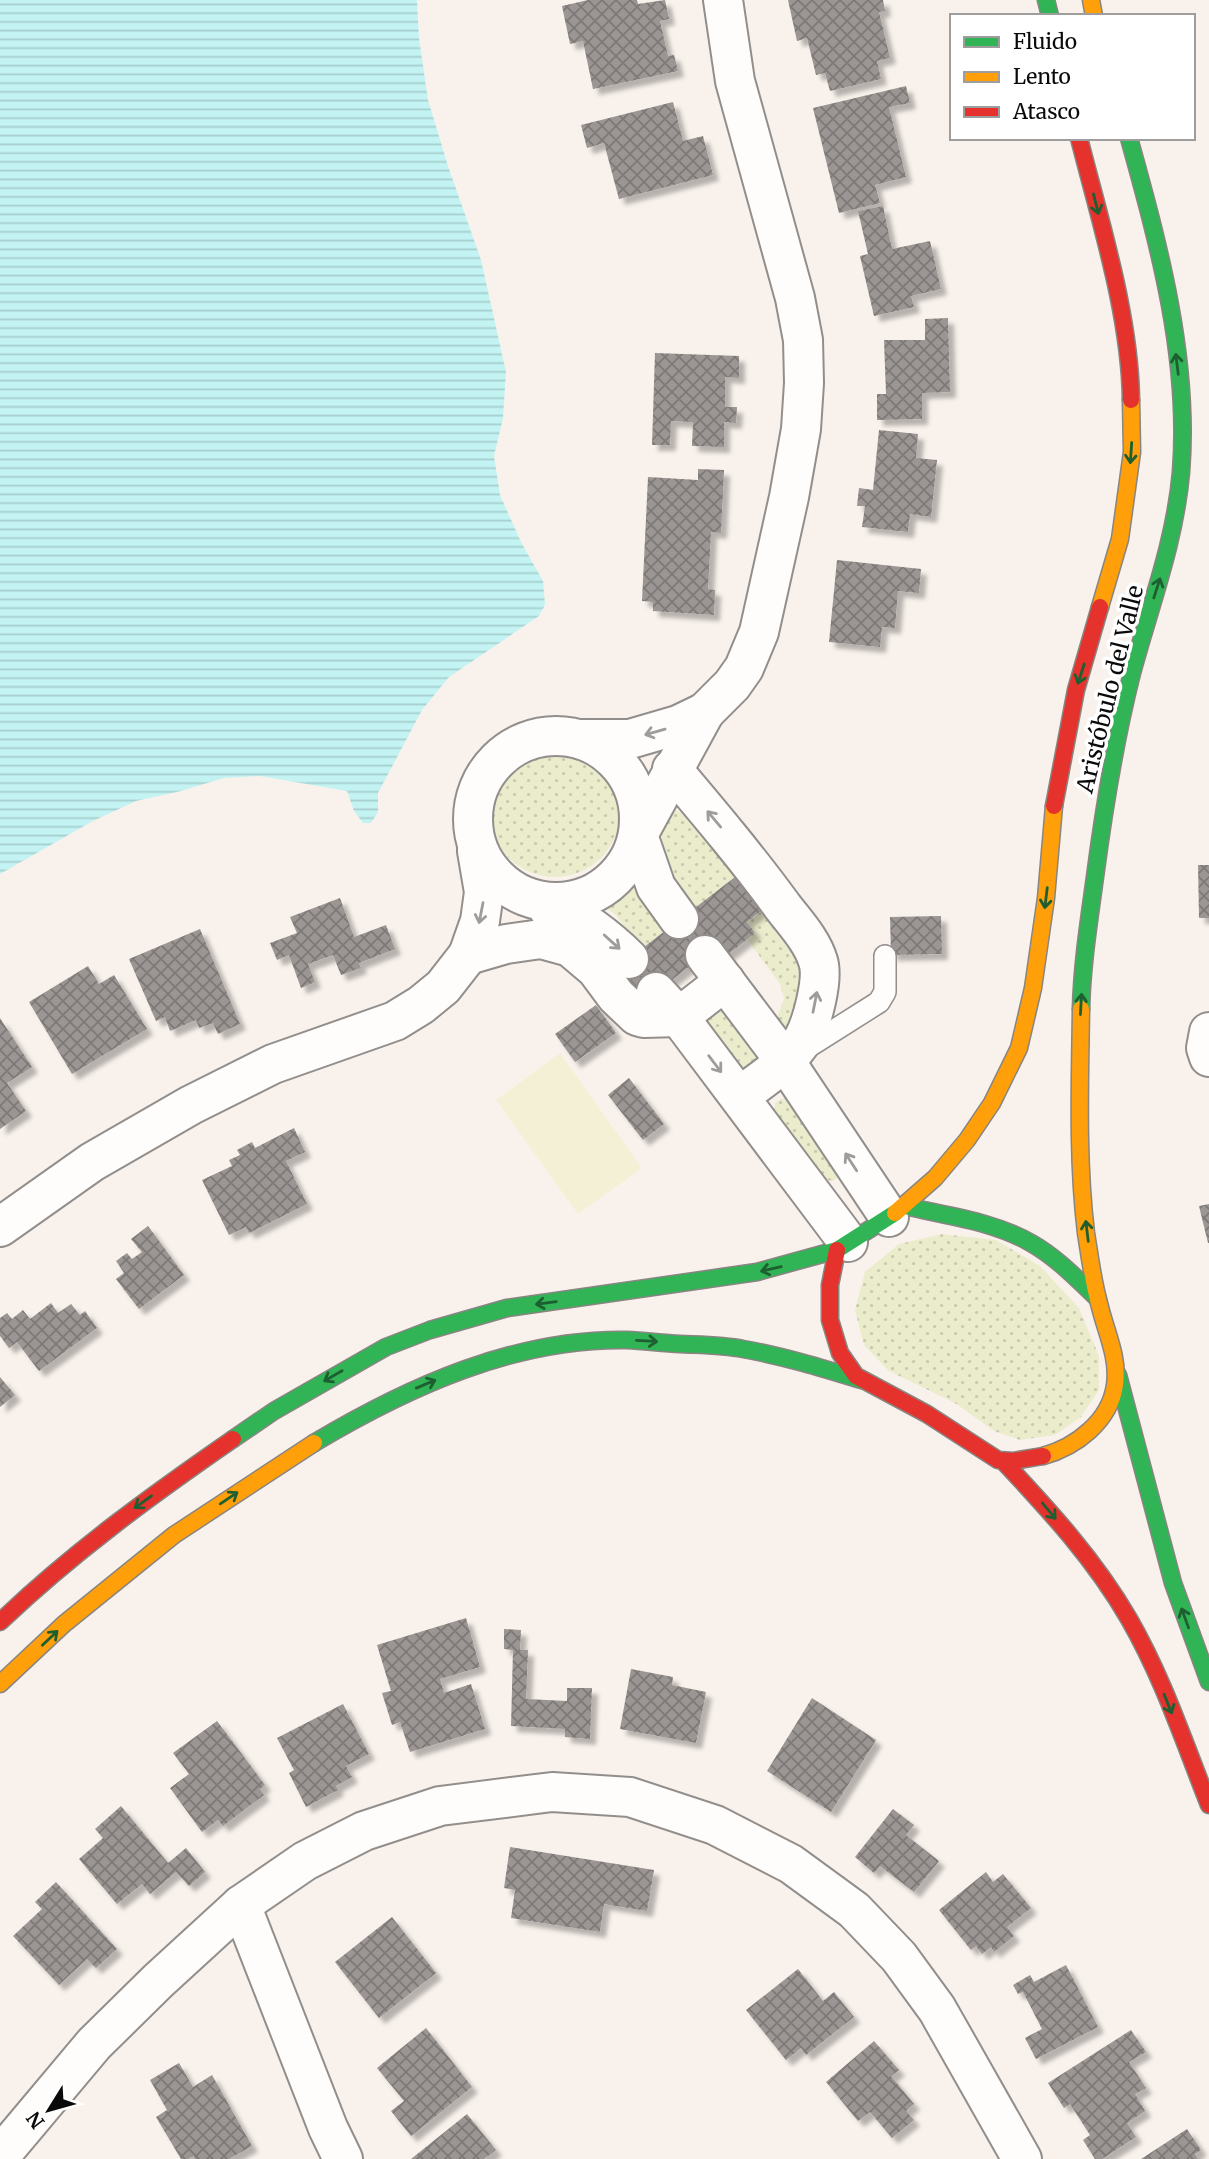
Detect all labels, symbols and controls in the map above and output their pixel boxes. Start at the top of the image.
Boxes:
legend [950,14,1195,140]
text: Fluido [1013,28,1077,55]
text: Lento [1013,63,1071,90]
text: Atasco [1012,98,1080,125]
one-way arrow [1090,192,1103,215]
one-way arrow [1170,353,1183,376]
one-way arrow [1125,441,1138,464]
one-way arrow [1151,578,1164,600]
street label: Aristóbulo del Valle [1069,582,1149,797]
one-way arrow [1074,662,1086,684]
one-way arrow [644,726,666,739]
one-way arrow [706,810,721,828]
one-way arrow [1039,886,1052,909]
one-way arrow [473,901,487,924]
one-way arrow [603,934,620,951]
one-way arrow [808,991,822,1014]
one-way arrow [1075,993,1088,1016]
one-way arrow [707,1054,722,1072]
one-way arrow [844,1152,858,1172]
one-way arrow [1080,1220,1093,1243]
one-way arrow [760,1262,783,1276]
one-way arrow [535,1297,558,1310]
one-way arrow [635,1335,658,1348]
one-way arrow [323,1369,343,1383]
one-way arrow [414,1377,436,1390]
one-way arrow [219,1491,238,1505]
one-way arrow [134,1494,153,1509]
one-way arrow [1041,1502,1057,1520]
one-way arrow [1178,1607,1191,1629]
one-way arrow [41,1629,58,1646]
one-way arrow [1162,1692,1175,1714]
north arrow [14,2075,84,2145]
text: N [21,2107,50,2133]

